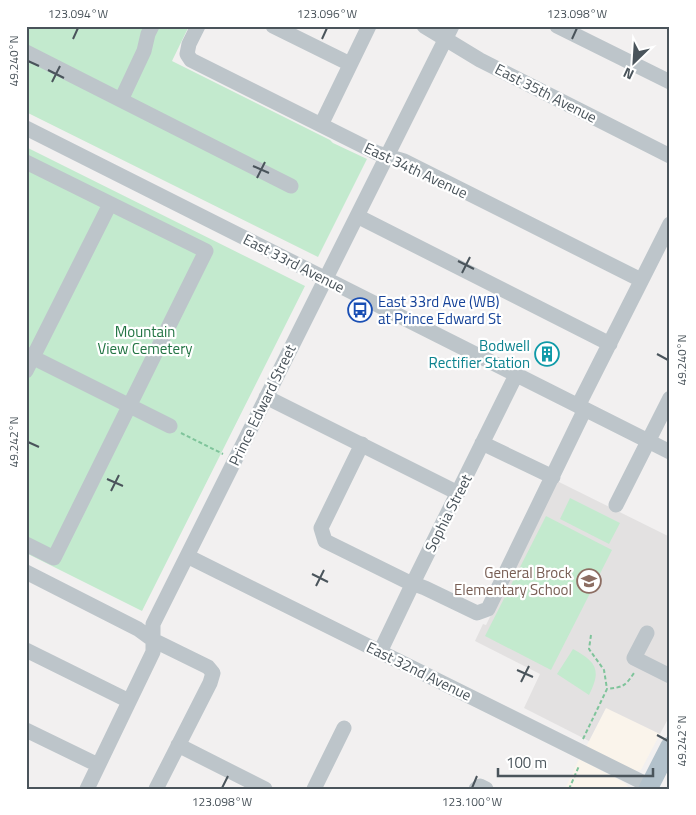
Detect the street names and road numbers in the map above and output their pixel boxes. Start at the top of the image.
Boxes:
street label: East 35th Avenue [491,57,601,129]
street label: East 34th Avenue [361,136,471,204]
street label: East 33rd Avenue [239,227,349,299]
street label: Prince Edward Street [223,340,302,470]
street label: Sophia Street [419,469,478,556]
street label: East 32nd Avenue [363,636,475,706]

